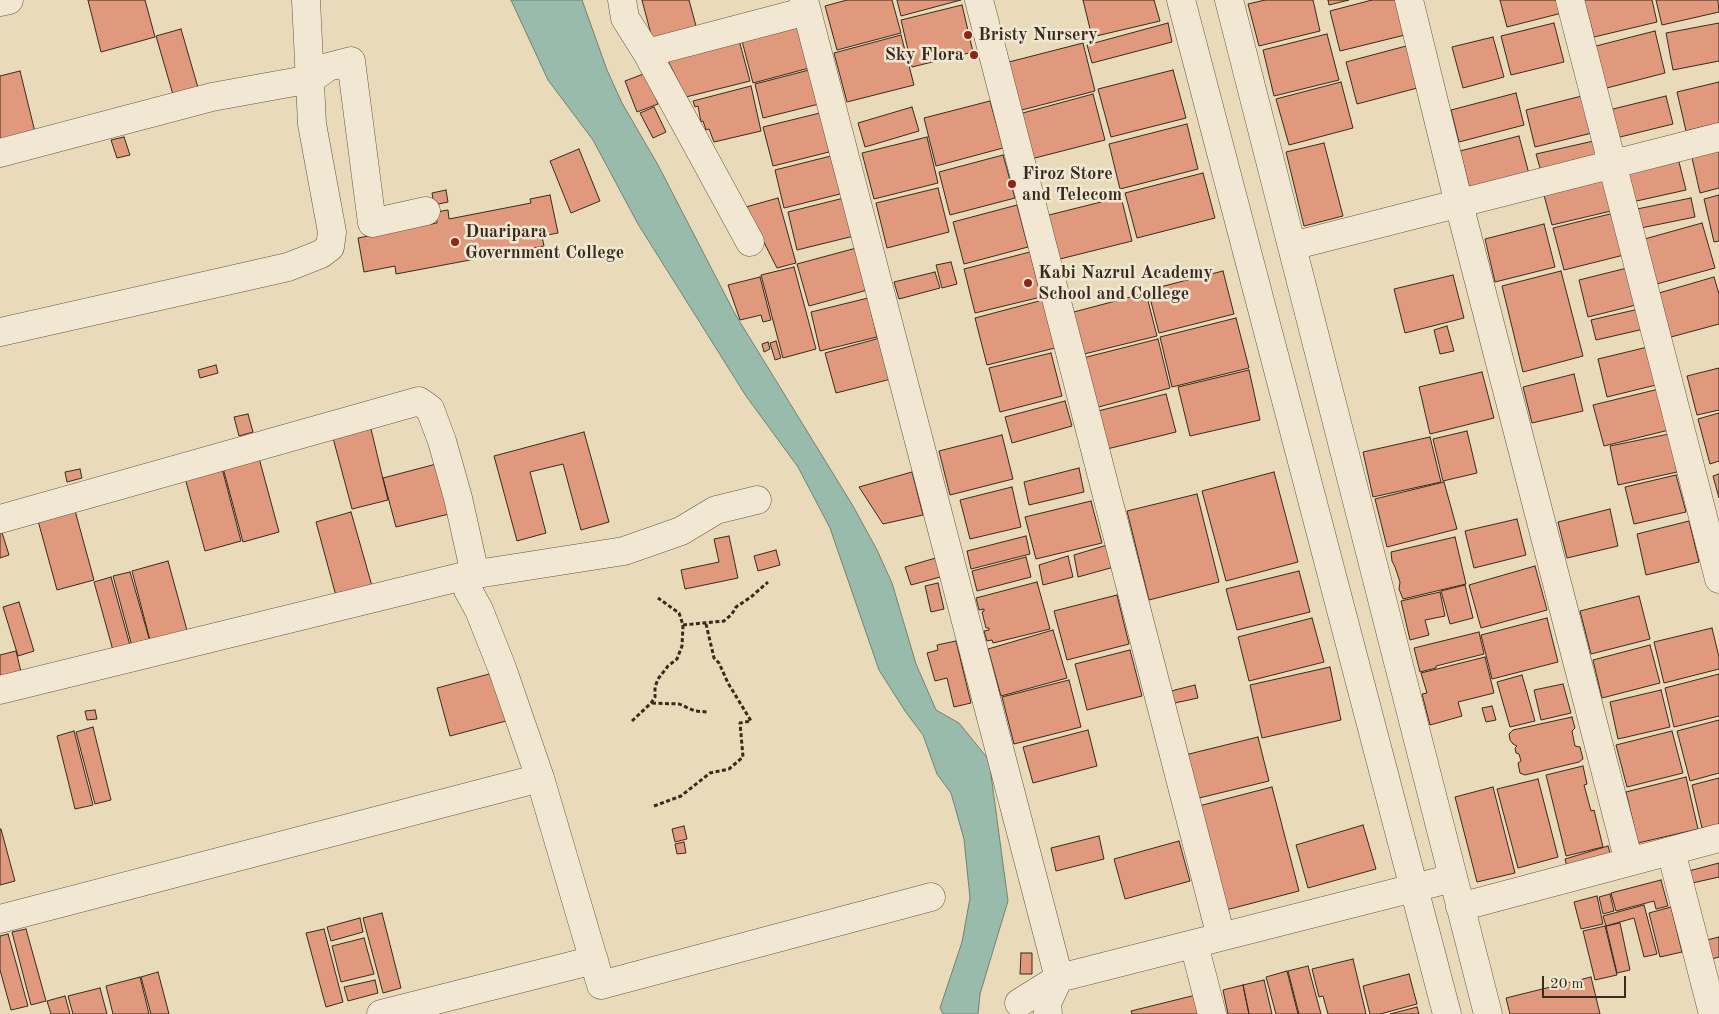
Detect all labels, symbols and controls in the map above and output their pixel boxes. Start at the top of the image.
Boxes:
place label: Bristy Nursery [978,24,1098,46]
marker: Bristy Nursery [962,29,974,41]
place label: Sky Flora [885,44,964,66]
marker: Sky Flora [968,49,980,61]
place label: Firoz Store and Telecom [1022,163,1122,205]
marker: Firoz Store and Telecom [1006,178,1018,190]
place label: Duaripara Government College [465,221,624,264]
marker: Duaripara Government College [449,236,461,248]
place label: Kabi Nazrul Academy School and College [1038,262,1213,304]
marker: Kabi Nazrul Academy School and College [1022,277,1034,289]
scale bar [1544,966,1628,998]
text: 20 m [1550,977,1584,992]

